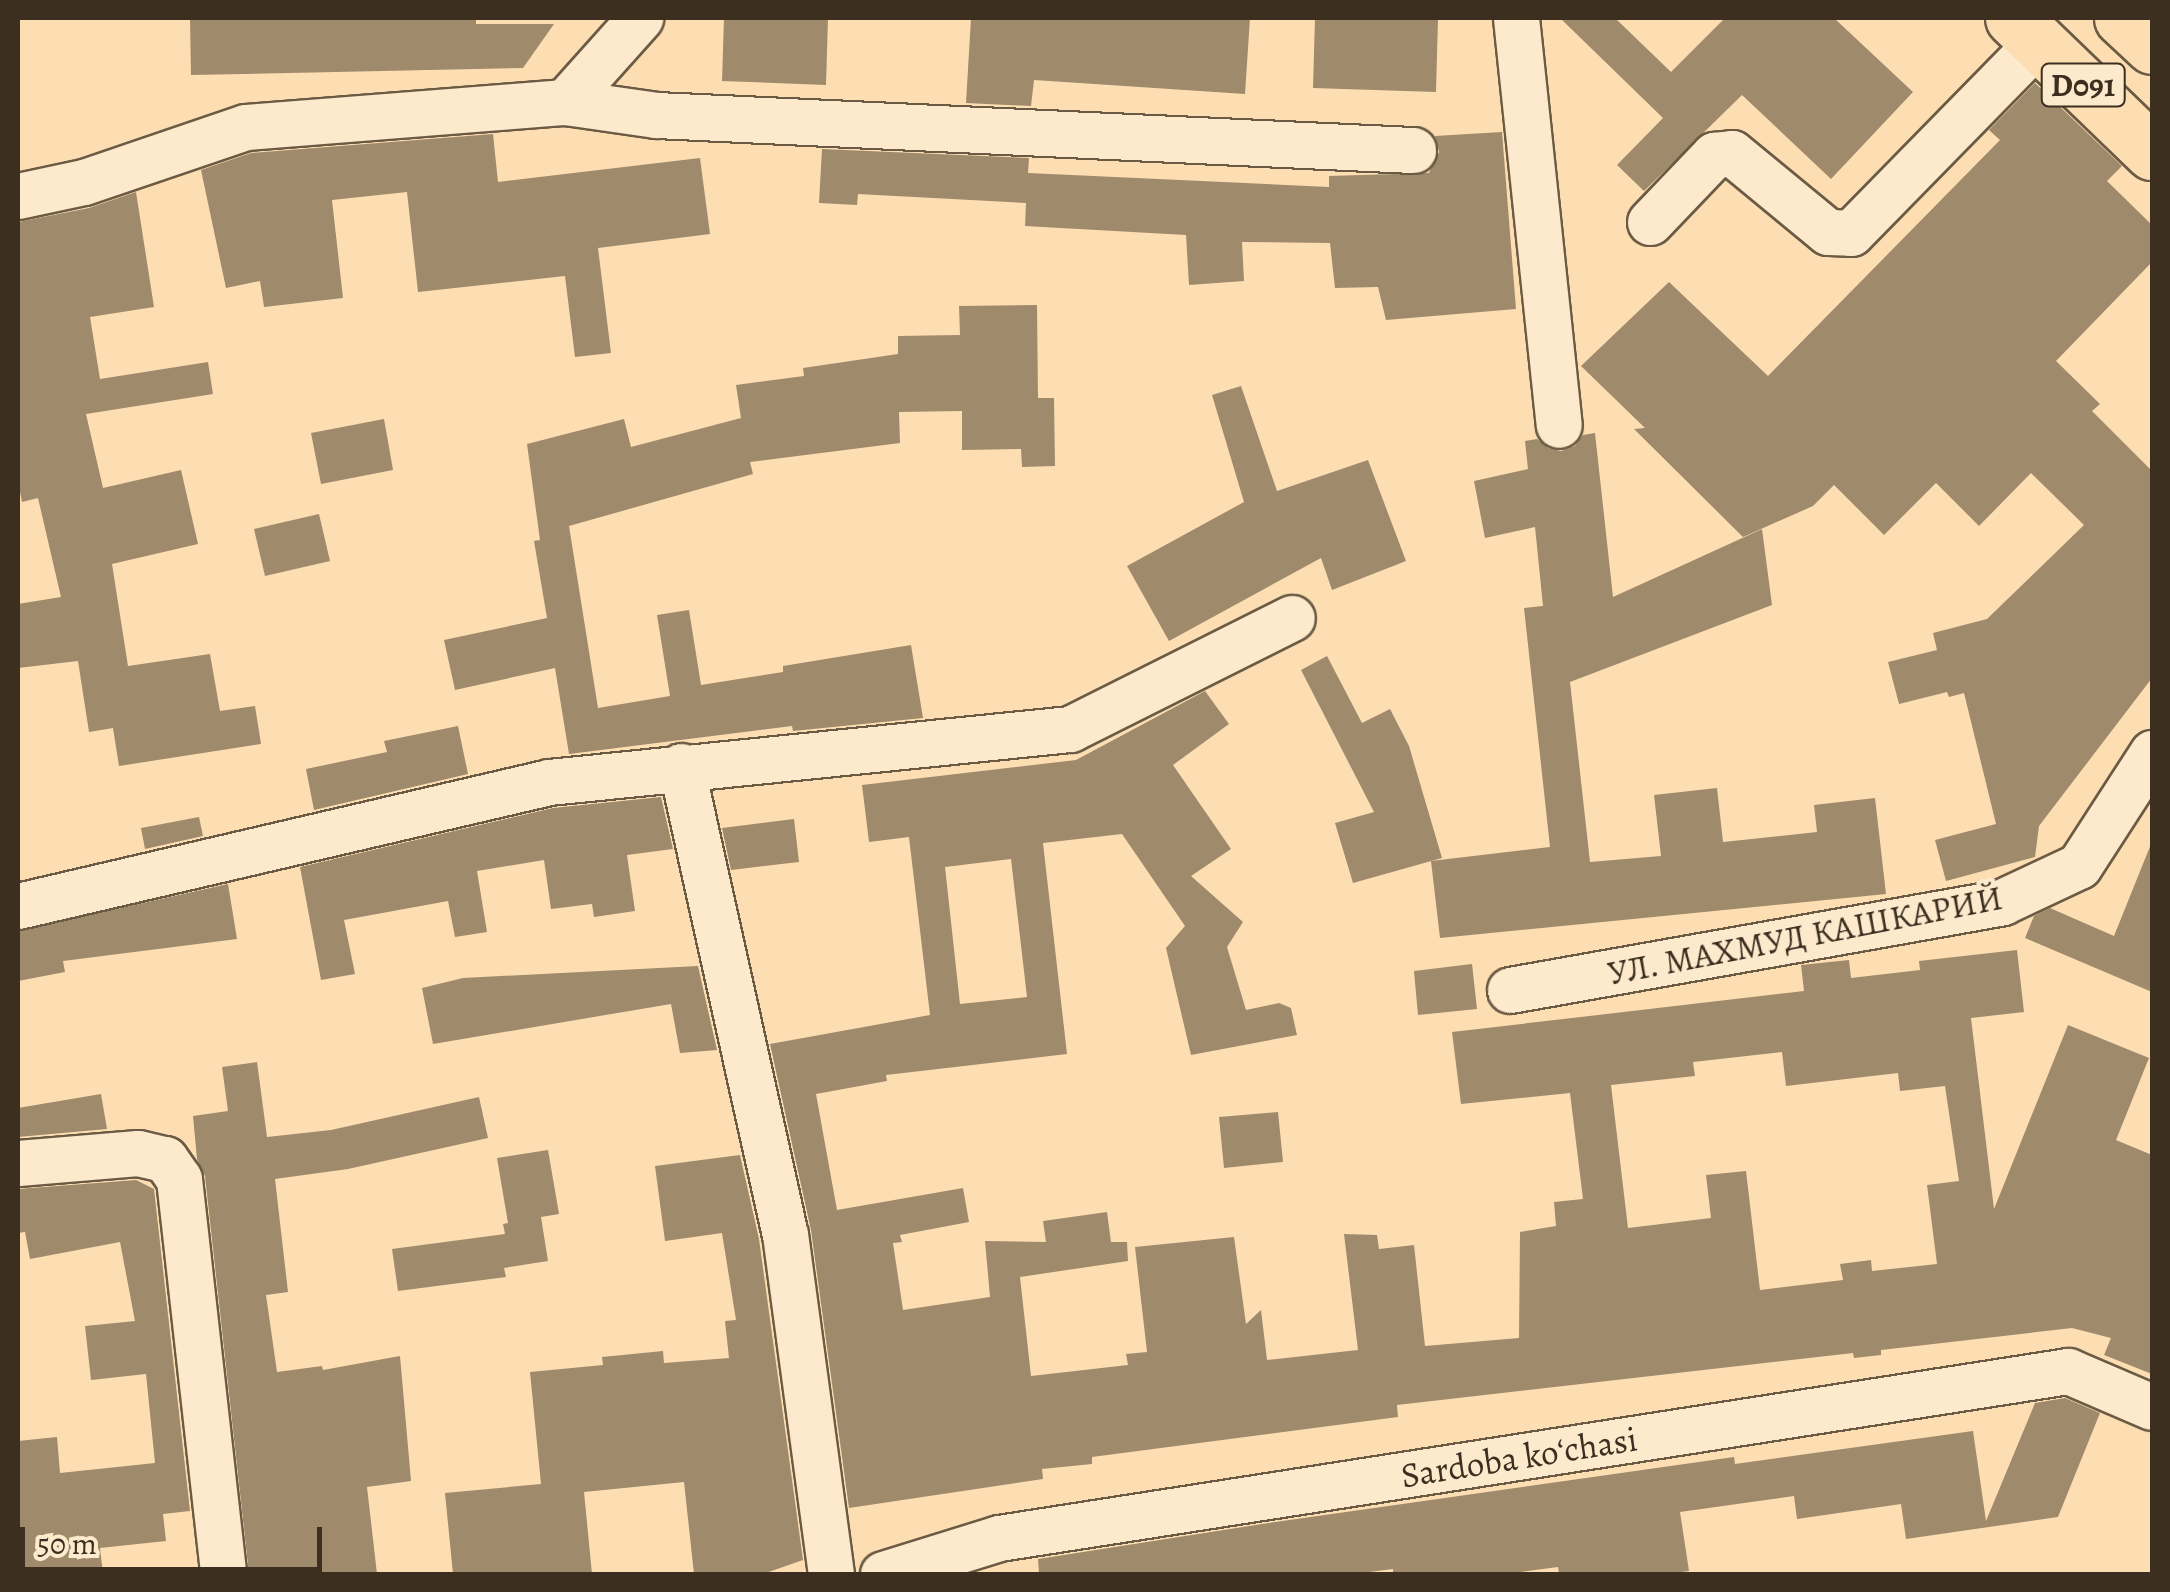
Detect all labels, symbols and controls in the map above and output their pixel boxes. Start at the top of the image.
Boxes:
road number: D091 [2040,58,2126,112]
street label: УЛ. МАХМУД КАШКАРИЙ [1604,876,2006,994]
street label: Sardoba koʻchasi [1398,1418,1640,1496]
scale bar [25,1507,328,1569]
text: 50 m [37,1524,97,1564]

